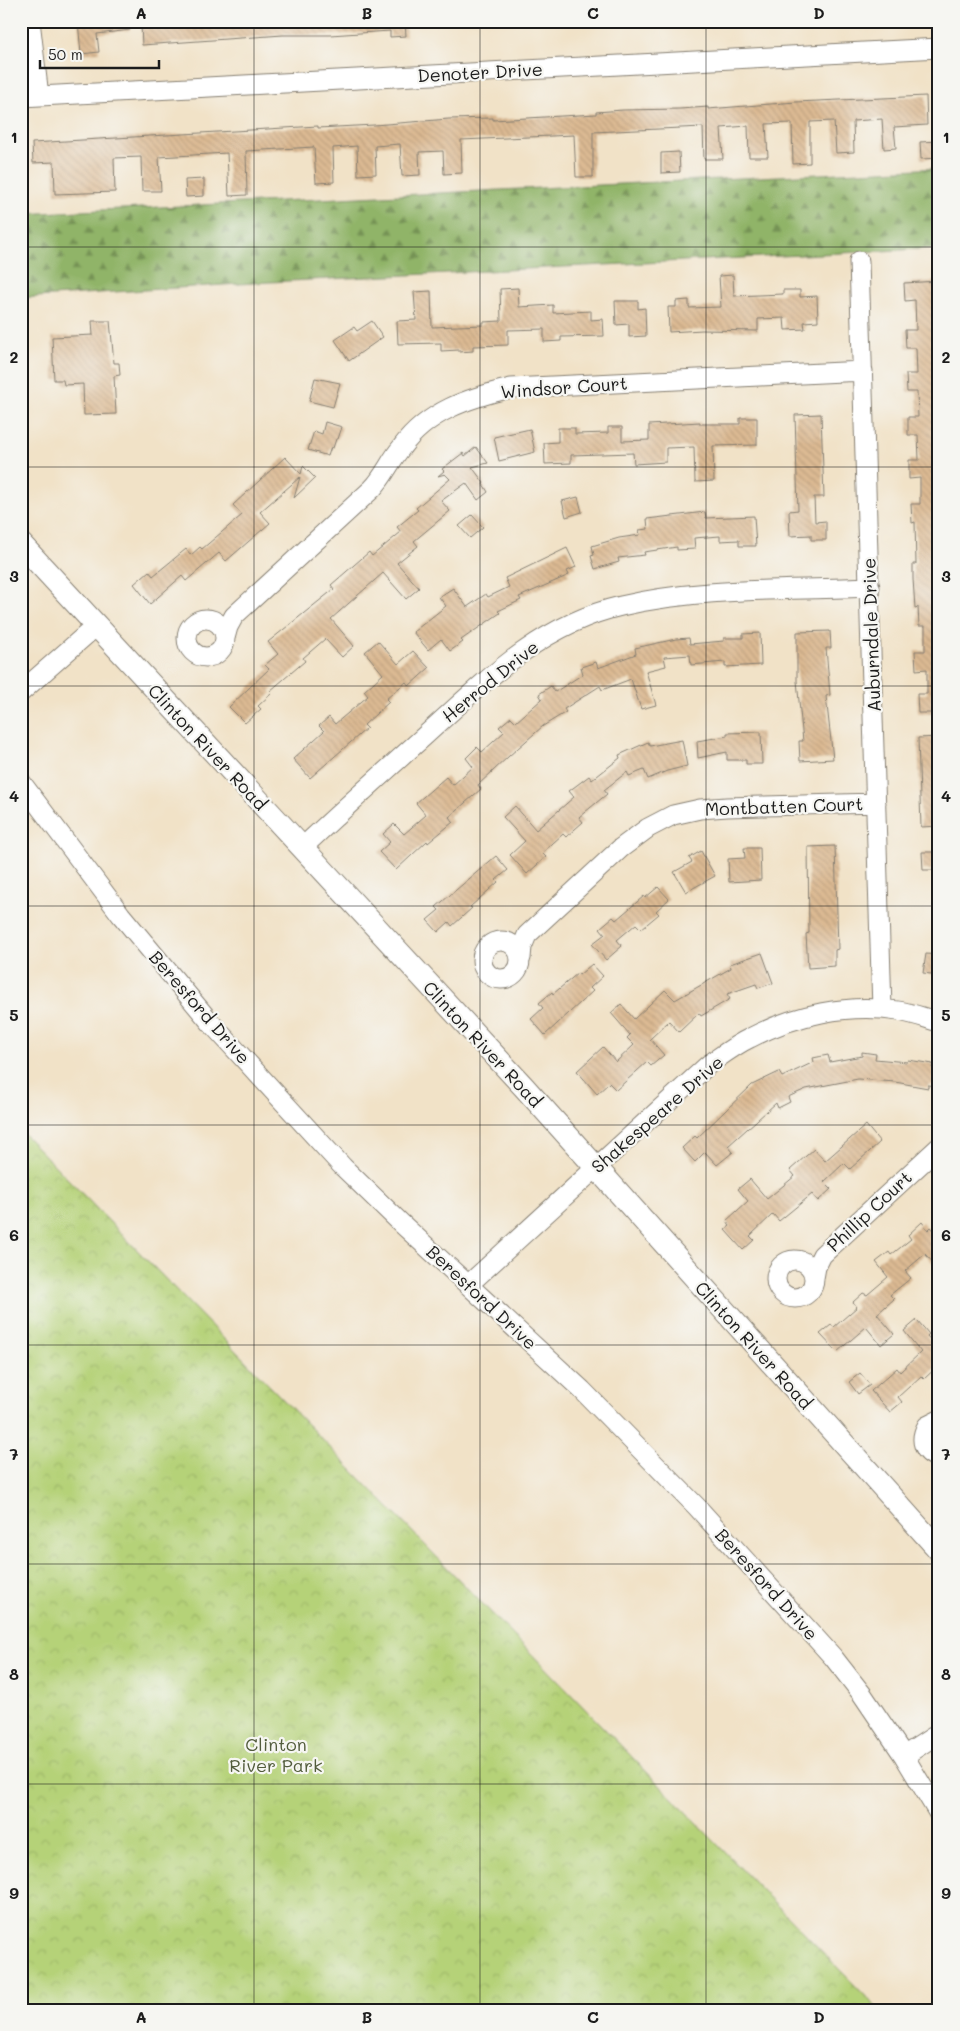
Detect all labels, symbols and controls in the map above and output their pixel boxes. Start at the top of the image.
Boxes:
text: A [135,2,147,23]
text: B [362,2,372,23]
text: C [587,2,599,23]
text: D [813,2,825,23]
scale bar [40,38,159,70]
text: 50 m [48,44,83,64]
street label: Denoter Drive [417,57,543,87]
text: 1 [10,126,18,147]
text: 1 [942,126,950,147]
text: 2 [10,346,19,367]
text: 2 [942,346,951,367]
street label: Windsor Court [500,371,628,403]
street label: Auburndale Drive [856,558,886,712]
text: 3 [9,565,19,586]
text: 3 [941,565,951,586]
street label: Herrod Drive [437,635,543,727]
street label: Clinton River Road [143,679,273,815]
text: 4 [9,785,19,806]
text: 4 [941,785,951,806]
street label: Montbatten Court [704,791,864,821]
street label: Beresford Drive [144,945,256,1069]
street label: Clinton River Road [418,976,548,1112]
text: 5 [9,1004,19,1025]
text: 5 [941,1004,951,1025]
street label: Shakespeare Drive [586,1050,728,1178]
street label: Phillip Court [821,1165,917,1257]
text: 6 [9,1224,19,1245]
text: 6 [941,1224,951,1245]
street label: Beresford Drive [422,1240,542,1354]
street label: Clinton River Road [690,1276,818,1414]
text: 7 [10,1443,19,1464]
text: 7 [942,1443,951,1464]
street label: Beresford Drive [710,1523,824,1645]
text: 8 [9,1663,19,1684]
text: 8 [941,1663,951,1684]
park label: Clinton River Park [229,1732,323,1777]
text: 9 [9,1882,19,1903]
text: 9 [941,1882,951,1903]
text: A [135,2006,147,2027]
text: B [362,2006,372,2027]
text: C [587,2006,599,2027]
text: D [813,2006,825,2027]

